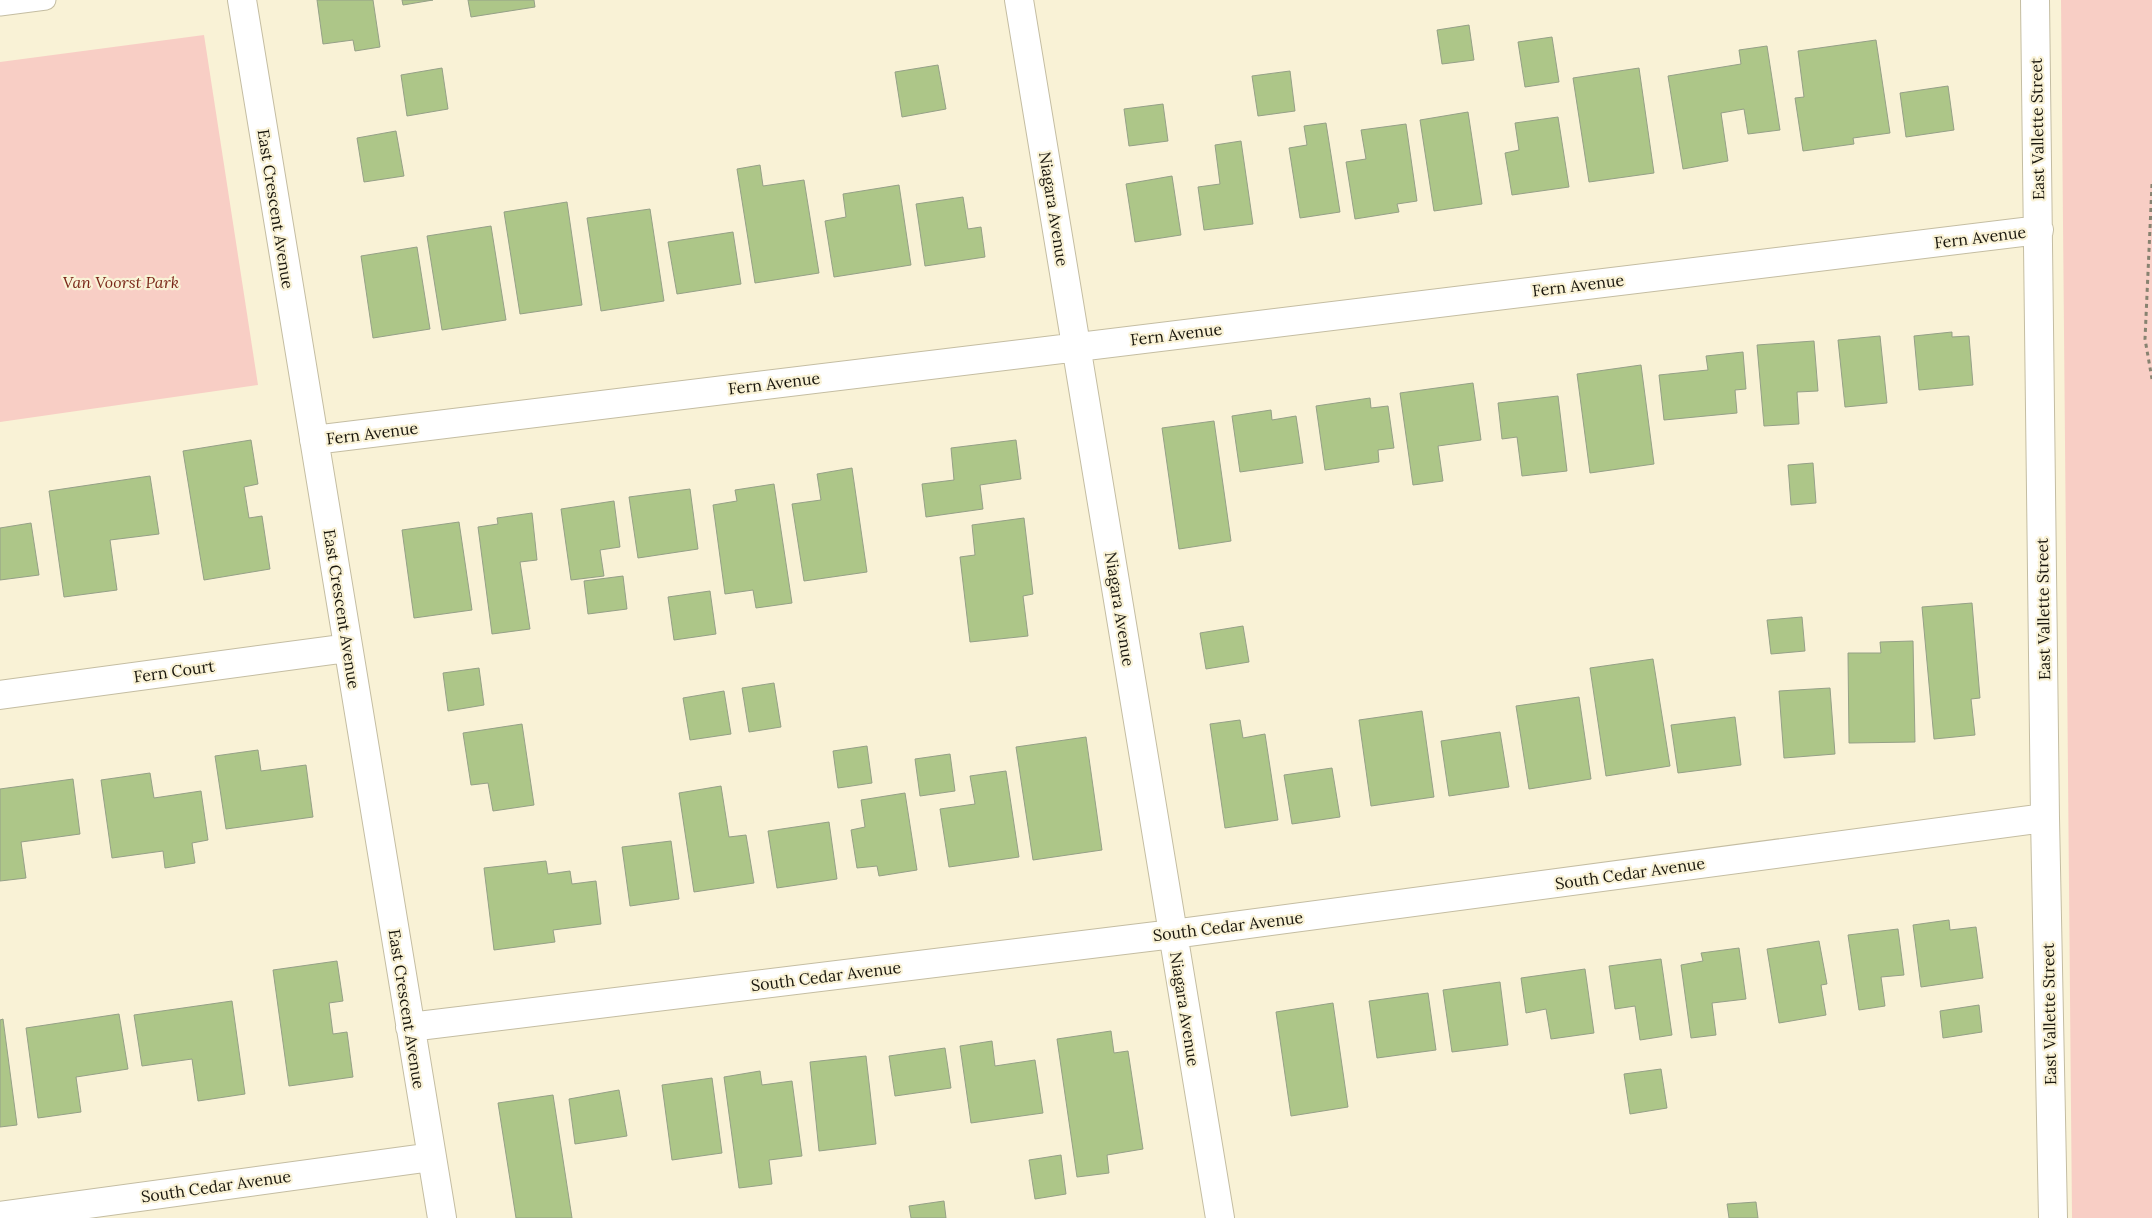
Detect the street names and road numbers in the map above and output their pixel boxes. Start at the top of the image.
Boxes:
street label: East Vallette Street [2026,57,2048,200]
street label: East Crescent Avenue [253,128,299,291]
street label: Niagara Avenue [1035,150,1073,268]
street label: Fern Avenue [1933,221,2027,253]
street label: Fern Avenue [1531,269,1625,301]
street label: Fern Avenue [1129,318,1223,350]
street label: Fern Avenue [727,367,821,399]
street label: Fern Avenue [325,417,419,449]
street label: East Crescent Avenue [319,528,365,691]
street label: East Vallette Street [2032,537,2054,680]
street label: Niagara Avenue [1101,550,1139,668]
street label: Fern Court [132,655,216,687]
street label: South Cedar Avenue [1554,853,1706,893]
street label: South Cedar Avenue [1152,907,1304,945]
street label: East Crescent Avenue [384,928,430,1091]
street label: East Vallette Street [2038,942,2060,1085]
street label: Niagara Avenue [1166,950,1204,1068]
street label: South Cedar Avenue [750,957,902,995]
street label: South Cedar Avenue [140,1166,292,1206]

